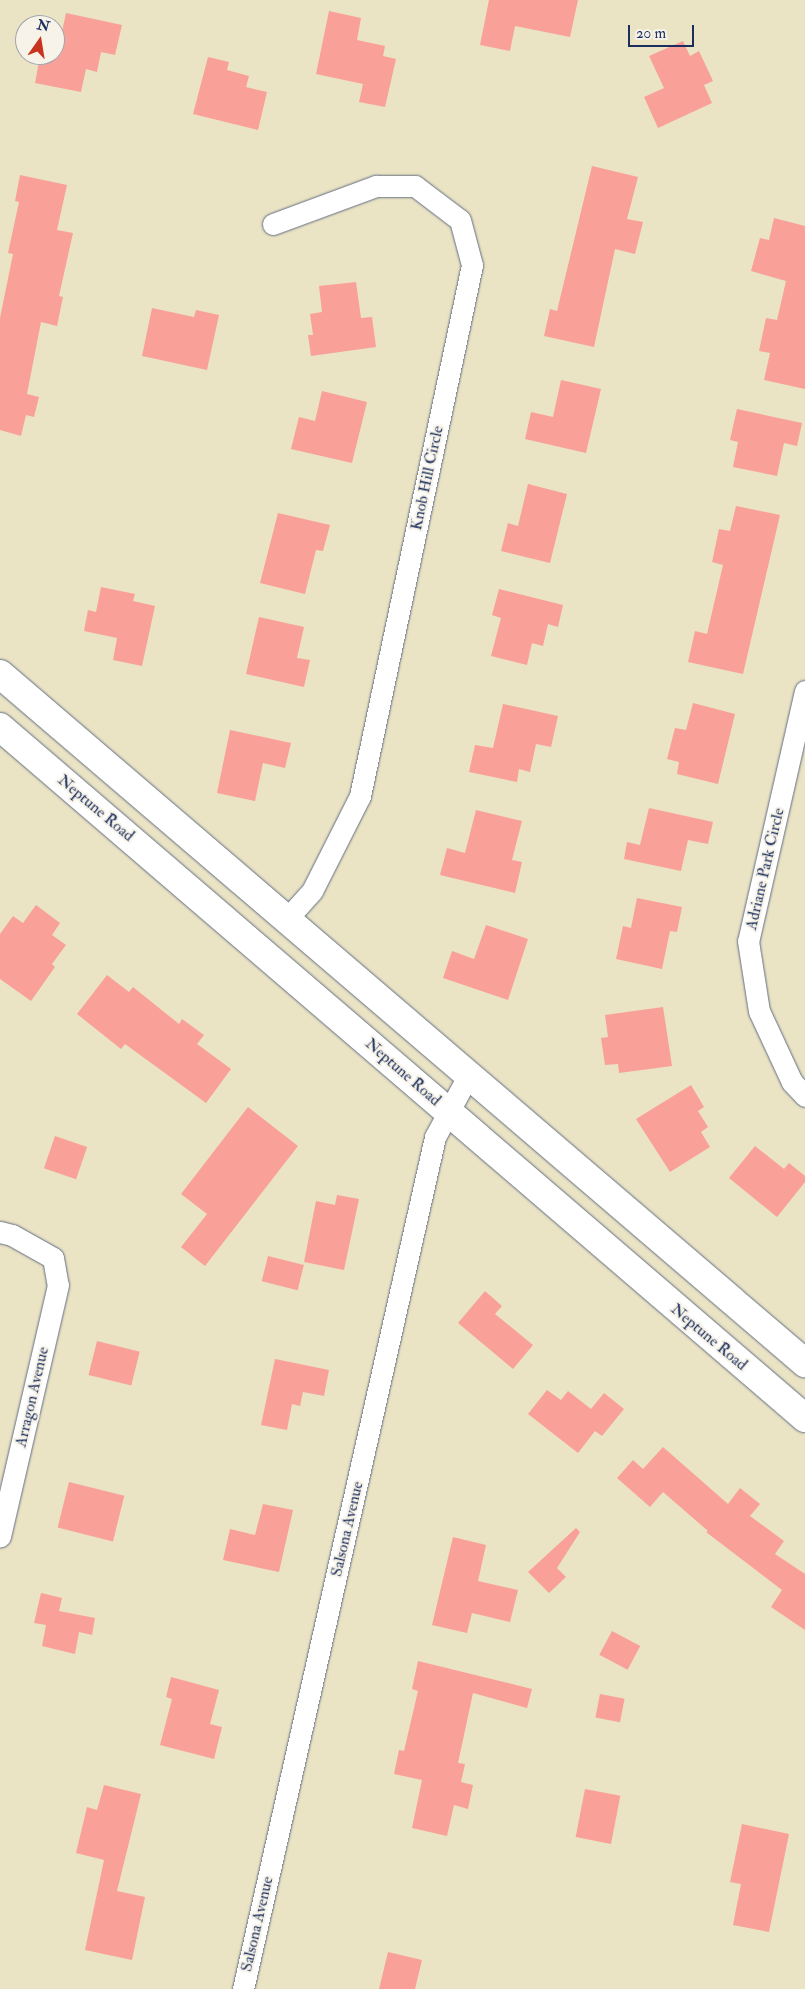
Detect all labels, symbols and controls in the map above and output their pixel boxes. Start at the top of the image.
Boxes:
north arrow [15,15,65,65]
scale bar [630,15,696,47]
text: N [35,16,51,36]
text: 20 m [636,24,666,43]
street label: Knob Hill Circle [407,424,447,532]
street label: Neptune Road [54,770,138,846]
street label: Adriane Park Circle [742,806,788,932]
street label: Neptune Road [361,1034,445,1110]
street label: Neptune Road [667,1299,751,1375]
street label: Arragon Avenue [11,1345,53,1449]
street label: Salsona Avenue [327,1479,367,1579]
street label: Salsona Avenue [237,1874,277,1974]

